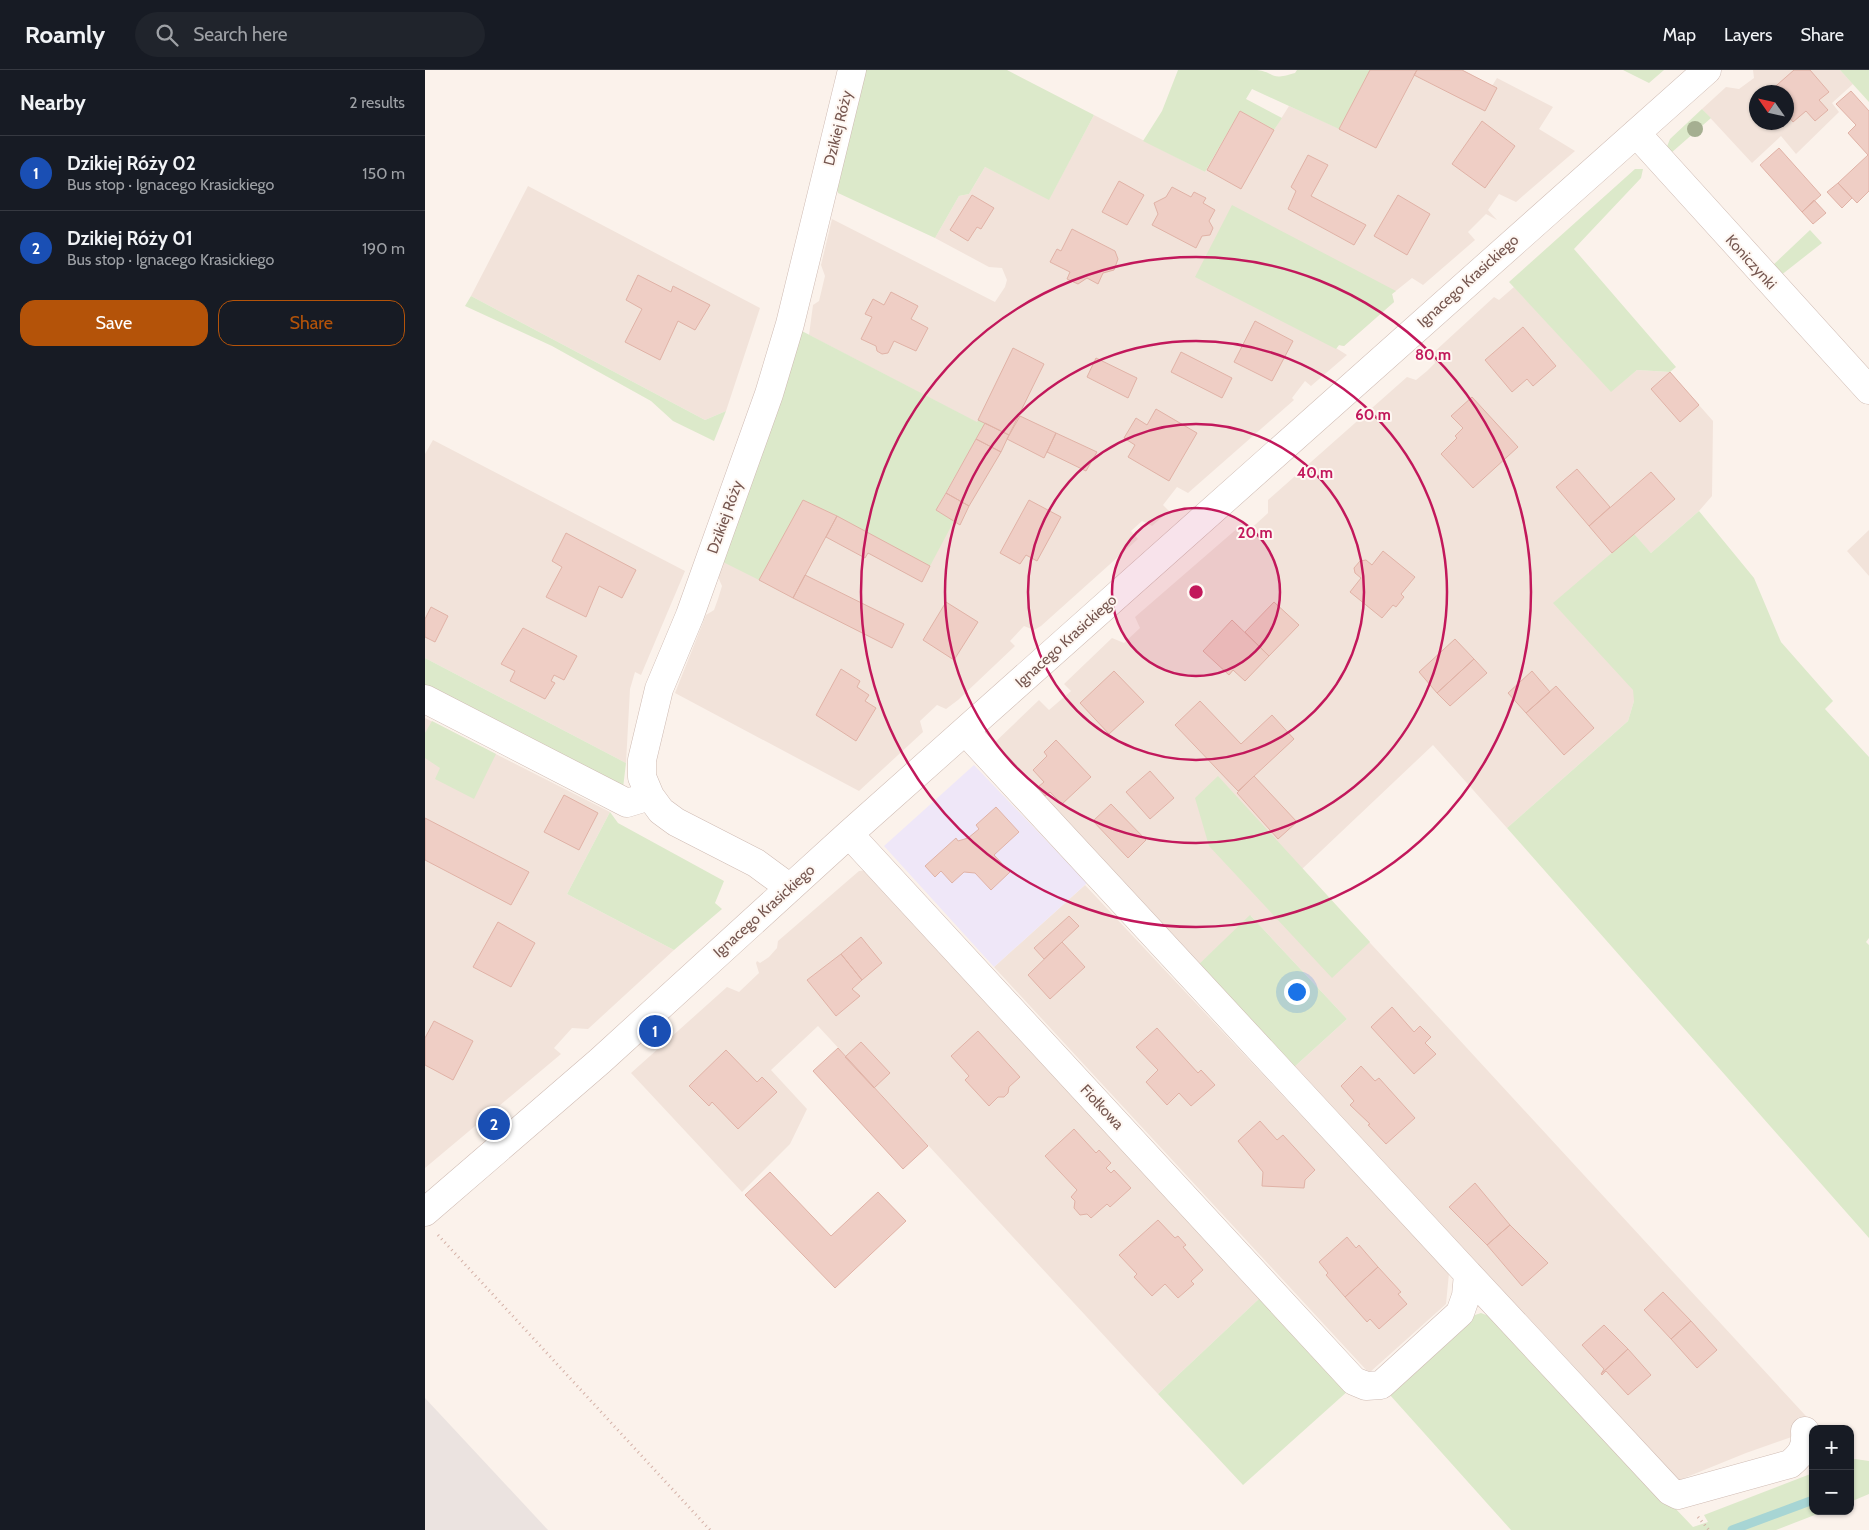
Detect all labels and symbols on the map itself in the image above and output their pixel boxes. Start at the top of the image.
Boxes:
north arrow [1749,85,1794,130]
street label: Dzikiej Róży [820,88,856,167]
street label: Ignacego Krasickiego [1414,231,1522,331]
street label: Koniczynki [1722,231,1780,293]
text: 80 m [1415,346,1451,364]
text: 60 m [1355,406,1391,424]
text: 40 m [1297,464,1333,482]
street label: Dzikiej Róży [703,477,747,556]
text: 20 m [1238,524,1272,542]
centre of rings [1187,583,1205,601]
street label: Ignacego Krasickiego [1012,591,1120,691]
street label: Ignacego Krasickiego [710,861,818,961]
your location [1284,979,1310,1005]
pin: 1 [639,1012,671,1050]
street label: Fiołkowa [1077,1081,1128,1134]
pin: 2 [478,1105,510,1143]

